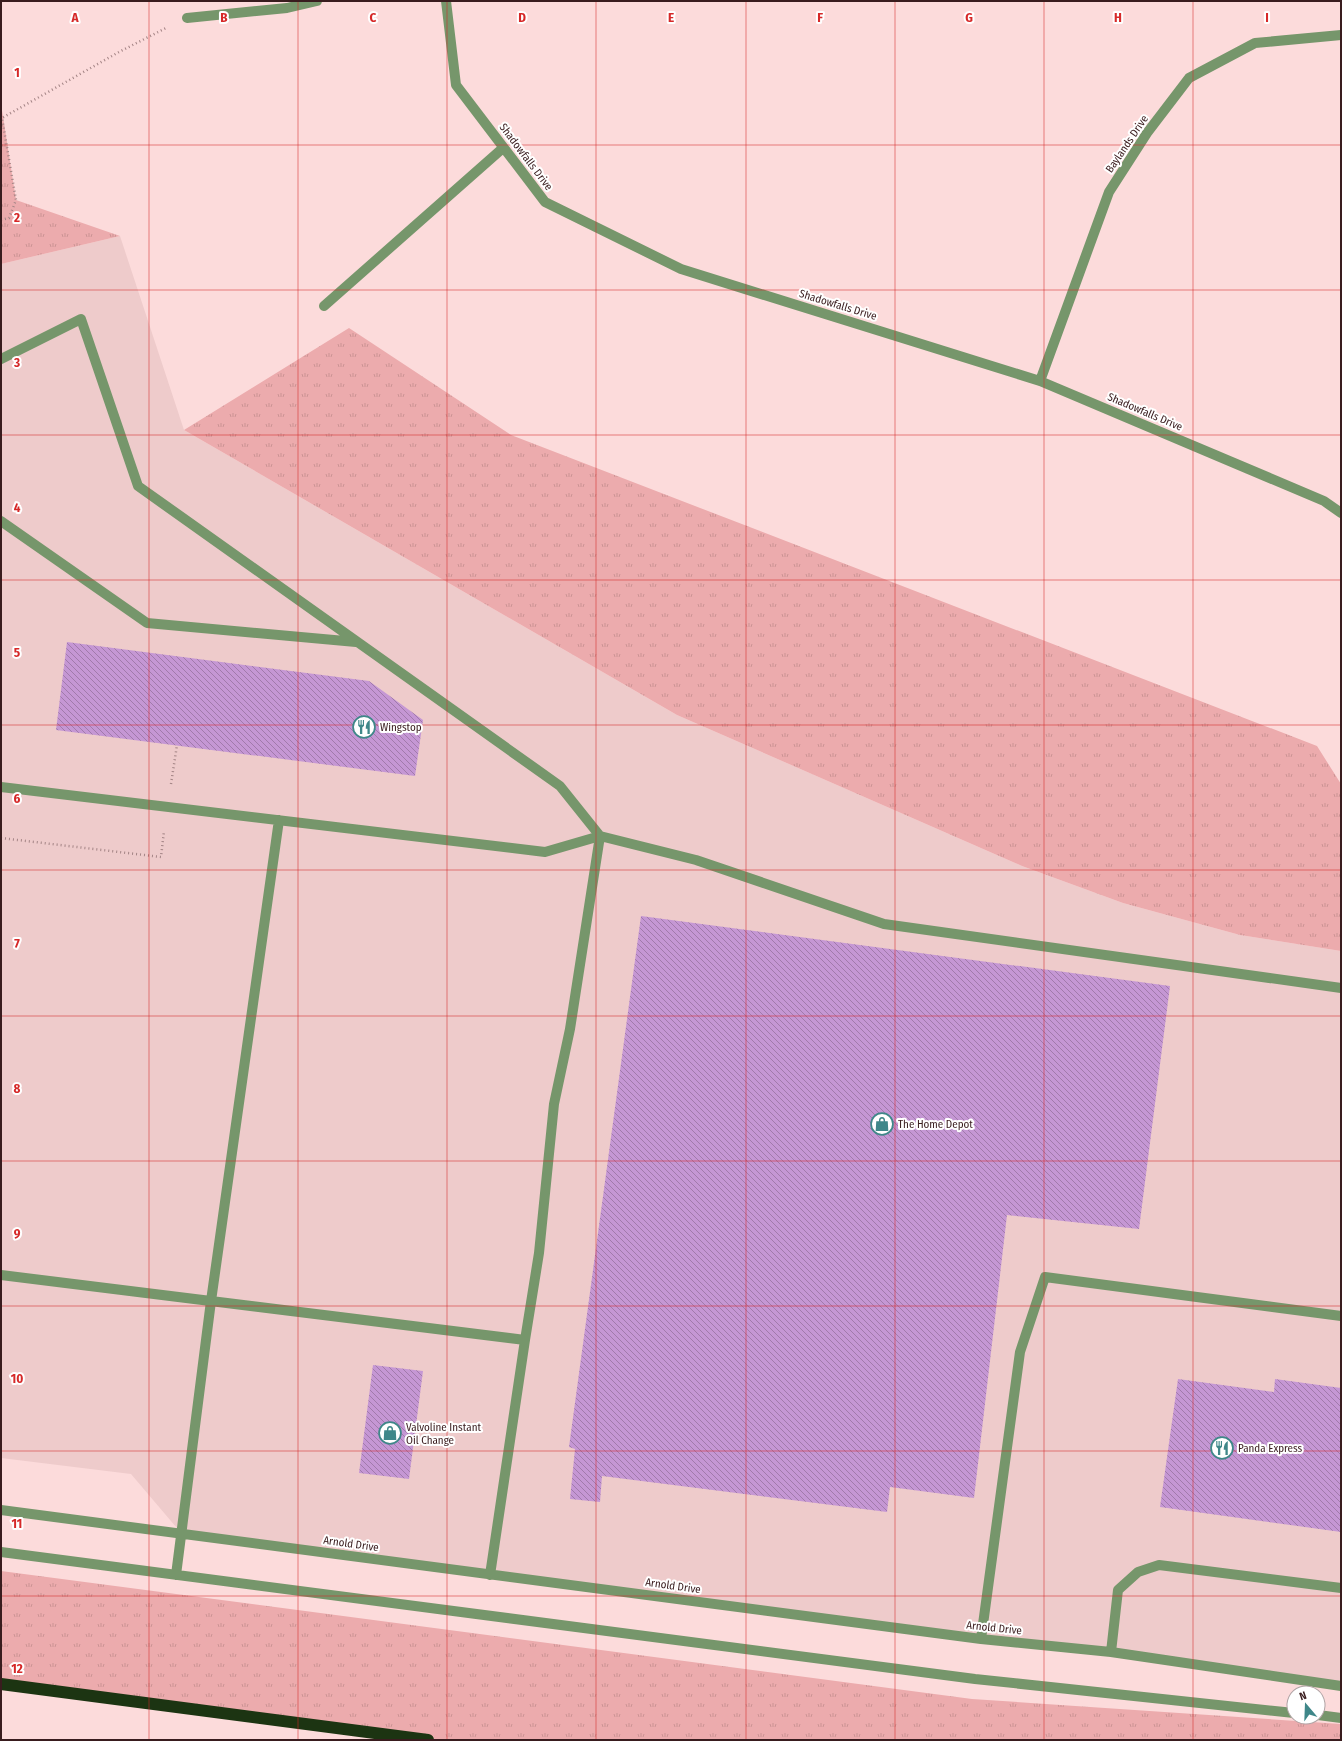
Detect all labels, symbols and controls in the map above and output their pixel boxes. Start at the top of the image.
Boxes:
text: A [70,10,79,25]
text: B [220,10,228,25]
text: C [370,10,377,25]
text: D [518,10,526,25]
text: E [668,10,674,25]
text: F [817,10,823,25]
text: G [965,10,973,25]
text: H [1114,10,1122,25]
text: I [1265,10,1269,25]
text: 1 [14,65,20,80]
street label: Baylands Drive [1103,113,1151,175]
street label: Shadowfalls Drive [497,121,555,193]
text: 2 [13,210,20,225]
street label: Shadowfalls Drive [798,287,878,323]
text: 3 [13,355,20,370]
street label: Shadowfalls Drive [1105,390,1185,434]
text: 4 [14,500,21,515]
text: 5 [14,645,20,660]
restaurant icon: Wingstop [351,714,377,740]
place label: Wingstop [380,721,422,734]
text: 6 [14,791,21,806]
text: 7 [14,936,20,951]
text: 8 [14,1081,21,1096]
shop icon: The Home Depot [869,1111,895,1137]
place label: The Home Depot [898,1118,973,1131]
text: 9 [14,1226,21,1241]
text: 10 [11,1371,23,1386]
shop icon: Valvoline Instant Oil Change [377,1420,403,1446]
place label: Valvoline Instant Oil Change [406,1421,481,1447]
restaurant icon: Panda Express [1209,1435,1235,1461]
place label: Panda Express [1238,1442,1303,1455]
text: 11 [12,1516,22,1531]
street label: Arnold Drive [322,1534,380,1554]
street label: Arnold Drive [644,1576,702,1596]
street label: Arnold Drive [966,1619,1022,1637]
text: 12 [11,1661,23,1676]
north arrow [1286,1685,1326,1725]
text: N [1298,1689,1308,1703]

